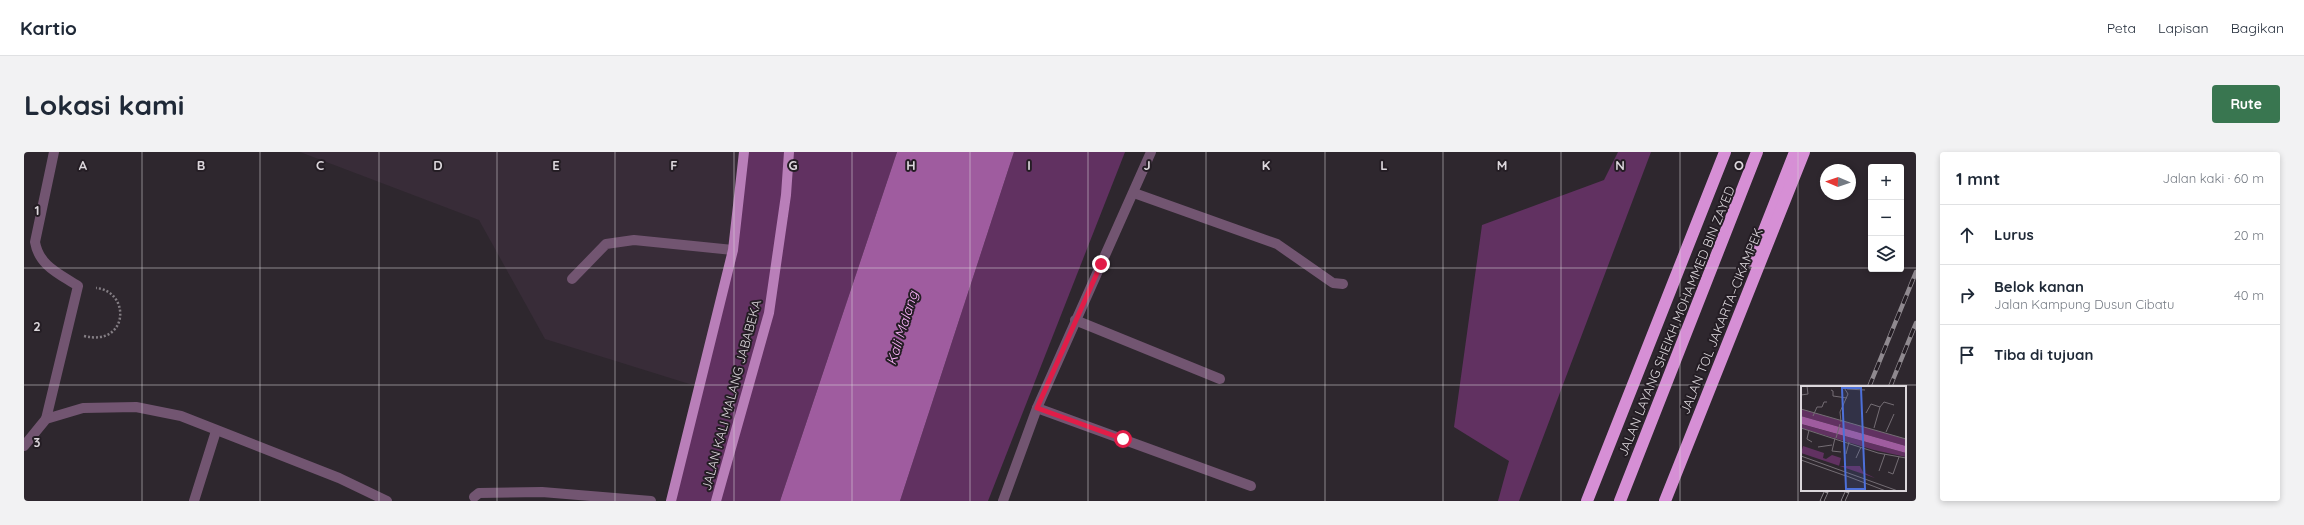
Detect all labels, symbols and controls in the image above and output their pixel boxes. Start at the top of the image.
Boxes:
text: Kartio [20,16,77,40]
text: Peta [2107,19,2136,37]
text: Lapisan [2158,19,2209,37]
text: Bagikan [2231,19,2284,37]
button: Rute [2212,85,2280,123]
text: Lokasi kami [24,87,184,122]
text: A [79,157,88,173]
text: B [197,157,205,173]
text: C [316,157,324,173]
text: D [433,157,443,173]
text: E [552,157,560,173]
text: F [670,157,678,173]
text: G [788,157,798,173]
text: H [906,157,916,173]
text: I [1027,157,1031,173]
text: J [1143,157,1151,173]
text: K [1262,157,1271,173]
text: L [1380,157,1388,173]
text: M [1497,157,1507,173]
text: N [1615,157,1625,173]
text: O [1734,157,1744,173]
north arrow [1820,164,1856,200]
map controls [1868,164,1904,272]
button: + [1868,164,1904,200]
text: 1 mnt [1956,168,2000,189]
text: Jalan kaki · 60 m [2162,170,2264,186]
street label: JALAN LAYANG SHEIKH MOHAMMED BIN ZAYED [1614,184,1738,458]
button: − [1868,200,1904,236]
text: 1 [34,202,40,218]
icon: ahead [1956,224,1978,246]
street label: JALAN TOL JAKARTA–CIKAMPEK [1676,225,1766,416]
text: Lurus [1994,225,2034,244]
text: 20 m [2234,227,2264,243]
button: layers [1868,236,1904,272]
route end [1092,255,1110,273]
text: Belok kanan [1994,277,2084,296]
icon: right [1956,284,1978,306]
text: 40 m [2234,287,2264,303]
water label: Kali Malang [882,288,922,367]
text: Jalan Kampung Dusun Cibatu [1994,296,2174,312]
street label: JALAN KALI MALANG JABABEKA [698,297,764,492]
text: 2 [33,318,41,334]
icon: arrive [1956,344,1978,366]
text: Tiba di tujuan [1994,345,2093,364]
inset map [1801,386,1906,491]
route start [1114,430,1132,448]
text: 3 [34,434,41,450]

